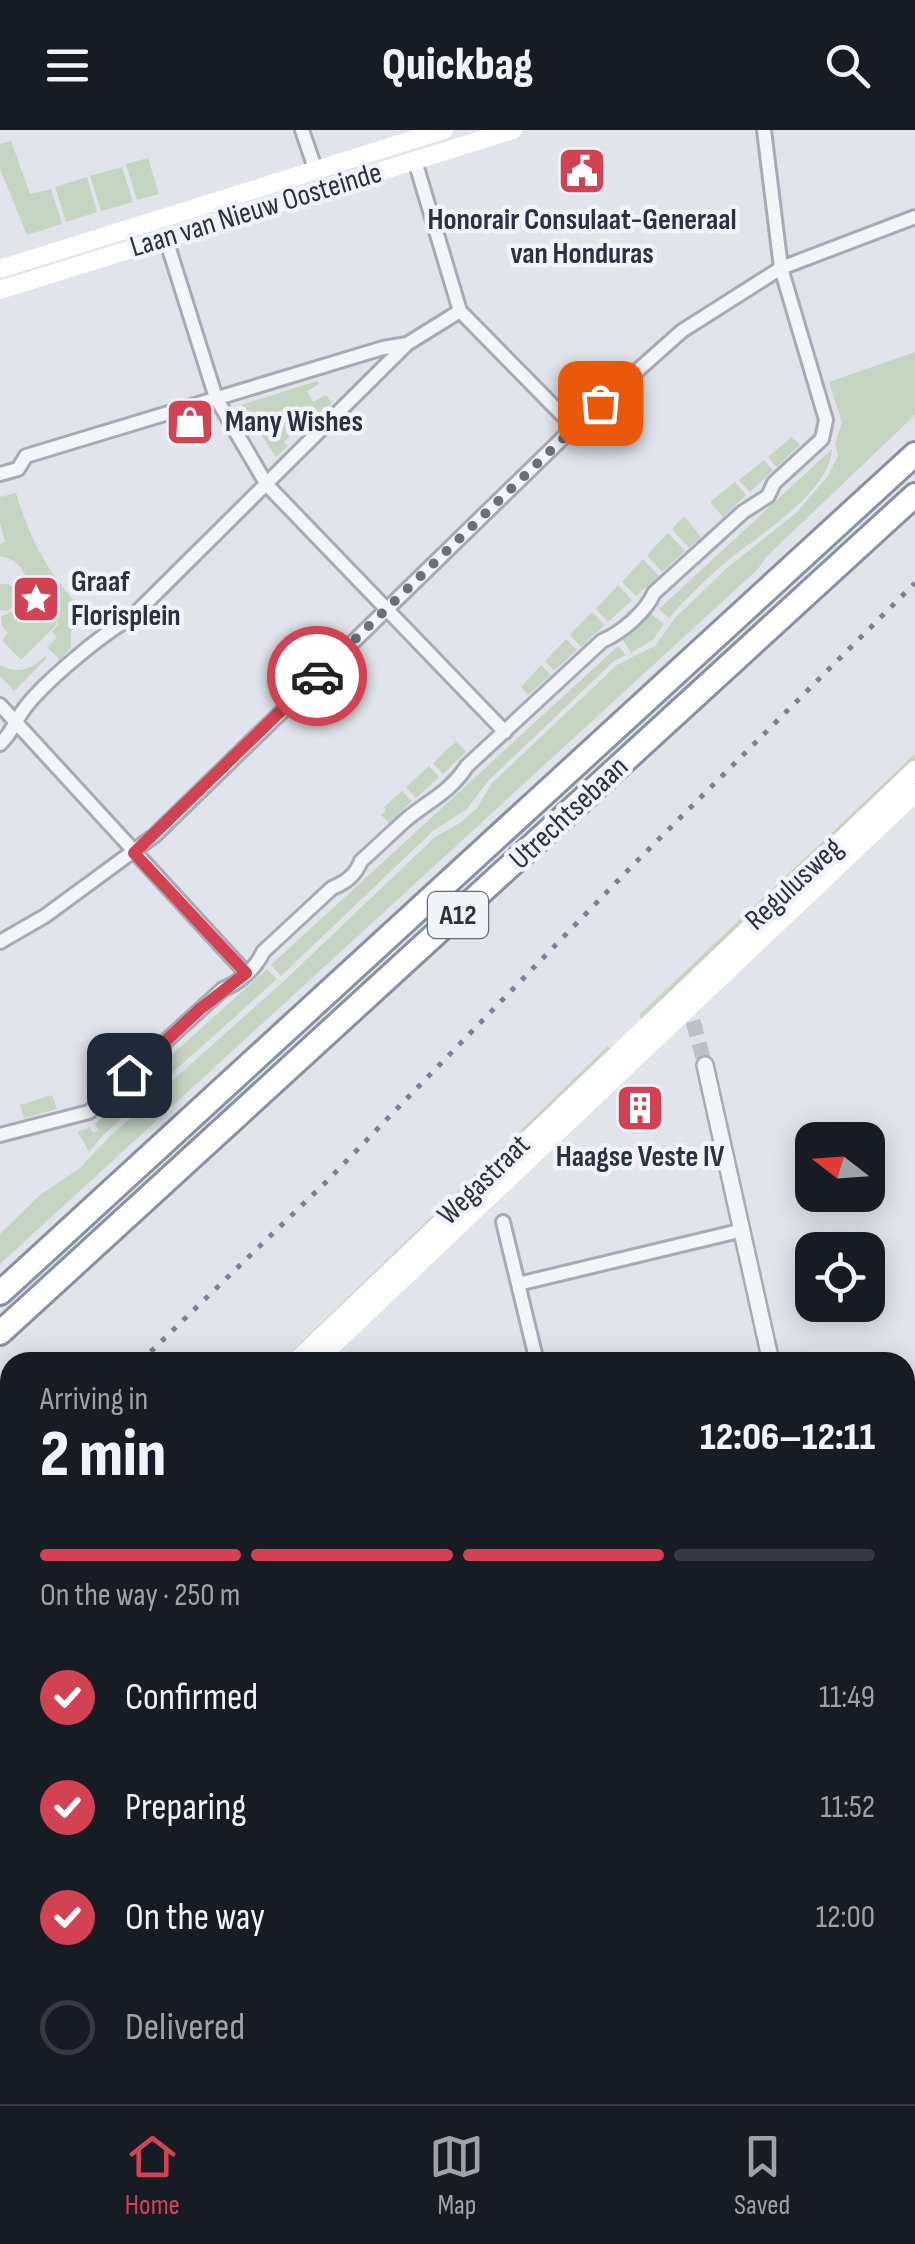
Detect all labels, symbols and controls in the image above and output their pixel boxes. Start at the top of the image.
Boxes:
icon: menu [40,38,95,93]
text: Quickbag [382,38,533,93]
icon: search [820,38,875,93]
public building icon: Honorair Consulaat-Generaal van Honduras [556,145,608,197]
street label: Laan van Nieuw Oosteinde [126,155,386,265]
place label: Honorair Consulaat-Generaal van Honduras [427,202,737,272]
pin [558,361,643,446]
icon: bag [573,376,628,431]
shop icon: Many Wishes [164,396,216,448]
place label: Many Wishes [225,404,363,440]
place label: Graaf Florisplein [71,564,181,634]
place icon: Graaf Florisplein [10,573,62,625]
courier [267,626,367,726]
icon: car [290,649,345,704]
street label: Utrechtsebaan [502,749,636,877]
street label: Regulusweg [738,830,850,938]
road number: A12 [428,892,488,938]
pin [87,1033,172,1118]
icon: home [102,1048,157,1103]
building icon: Haagse Veste IV [614,1082,666,1134]
north arrow [795,1122,885,1212]
map controls [795,1122,885,1322]
street label: Wegastraat [430,1127,538,1233]
place label: Haagse Veste IV [556,1139,725,1175]
button: locate [795,1232,885,1322]
text: Arriving in [40,1380,148,1419]
text: 12:06–12:11 [700,1415,875,1460]
text: 2 min [40,1417,166,1495]
text: On the way · 250 m [40,1576,240,1615]
icon: check [40,1670,95,1725]
text: Confirmed [125,1675,258,1720]
text: 11:49 [819,1678,875,1717]
icon: check [40,1780,95,1835]
text: Preparing [125,1785,246,1830]
text: 11:52 [821,1788,875,1827]
icon: check [40,1890,95,1945]
text: On the way [125,1895,265,1940]
text: 12:00 [816,1898,875,1937]
text: Delivered [125,2005,245,2050]
tab: Home [125,2129,180,2222]
tab: Map [429,2129,484,2222]
tab: Saved [734,2129,790,2222]

